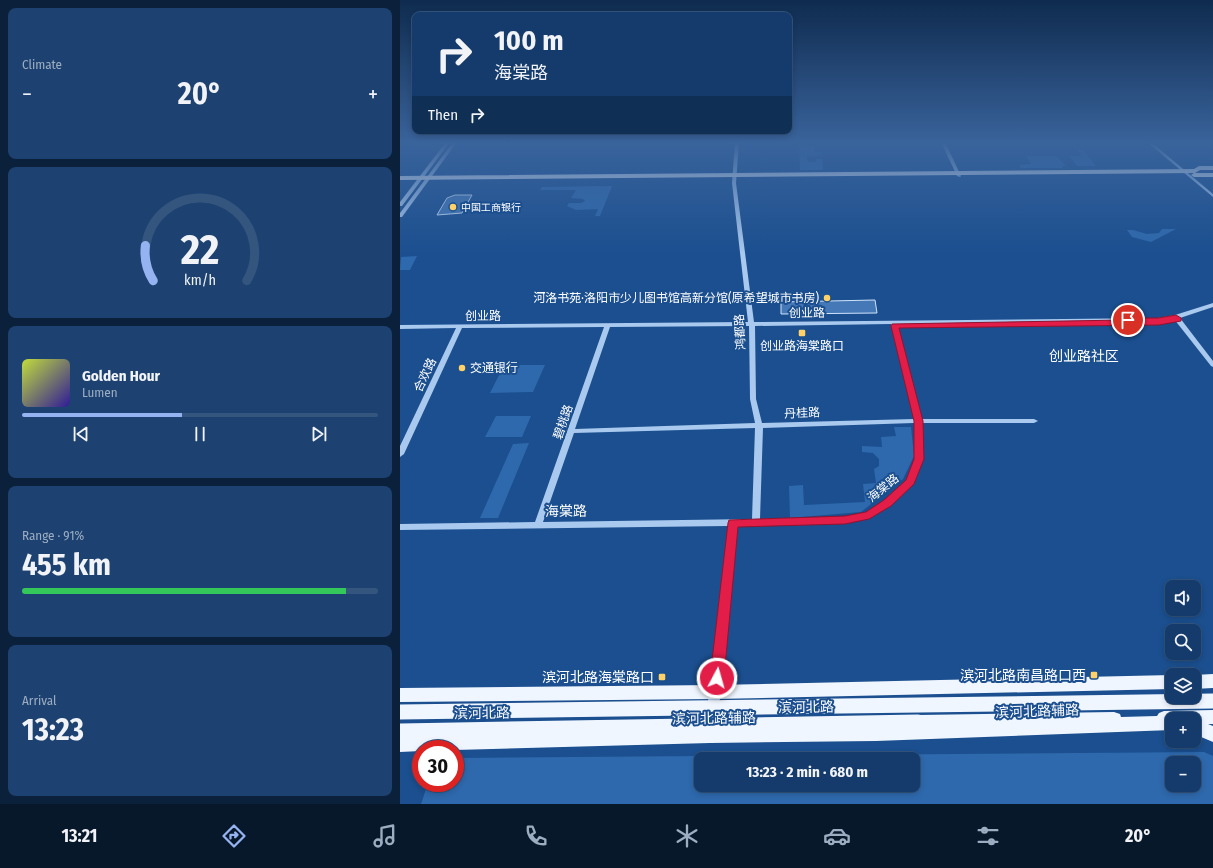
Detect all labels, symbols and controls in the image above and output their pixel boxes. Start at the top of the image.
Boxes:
text: 100 m [494,24,564,57]
icon: right [428,28,480,80]
text: Climate [22,57,62,72]
text: 海棠路 [494,62,548,84]
text: 20° [178,76,222,112]
text: − [22,81,32,108]
text: + [368,81,378,108]
icon: right [466,104,488,126]
text: Then [428,106,458,124]
marker: 中国工商银行 [448,202,458,212]
place label: 中国工商银行 [461,202,521,214]
text: 22 [180,225,219,275]
text: km/h [184,271,216,288]
place label: 河洛书苑·洛阳市少儿图书馆高新分馆(原希望城市书房) [533,291,819,305]
marker: 河洛书苑·洛阳市少儿图书馆高新分馆(原希望城市书房) [822,293,832,303]
pin [1111,303,1145,337]
street label: 创业路 [789,306,825,320]
street label: 创业路 [465,309,501,323]
icon: arrive [1117,309,1139,331]
street label: 鸿都路 [732,314,748,350]
marker: 创业路海棠路口 [797,328,807,338]
place label: 创业路海棠路口 [760,339,844,353]
district label: 创业路社区 [1049,348,1119,365]
street label: 合欢路 [411,356,439,394]
place label: 交通银行 [470,361,518,375]
marker: 交通银行 [457,363,467,373]
text: Golden Hour [82,367,160,385]
text: Lumen [82,385,118,400]
street label: 碧桃路 [551,403,575,441]
street label: 丹桂路 [784,405,820,421]
icon: previous [70,423,92,445]
icon: pause [189,423,211,445]
icon: next [308,423,330,445]
street label: 海棠路 [865,471,901,505]
street label: 海棠路 [545,503,587,520]
text: Range · 91% [22,528,84,543]
text: 455 km [22,547,111,583]
map controls [1165,580,1201,792]
button: sound [1165,580,1201,616]
button: search [1165,624,1201,660]
position arrow [696,657,738,699]
place label: 滨河北路南昌路口西 [960,667,1086,684]
button: layers [1165,668,1201,704]
place label: 滨河北路海棠路口 [542,669,654,686]
marker: 滨河北路南昌路口西 [1089,670,1099,680]
marker: 滨河北路海棠路口 [657,672,667,682]
text: Arrival [22,693,56,708]
street label: 滨河北路 [778,699,834,716]
street label: 滨河北路辅路 [995,702,1079,721]
street label: 滨河北路 [454,705,510,722]
street label: 滨河北路辅路 [672,709,756,728]
text: 13:23 [22,712,84,748]
button: + [1165,712,1201,748]
speed limit sign: 30 [412,740,464,792]
button: − [1165,756,1201,792]
text: 13:23 · 2 min · 680 m [746,763,868,781]
icon: directions [220,822,248,850]
icon: music [371,822,399,850]
icon: phone [522,822,550,850]
icon: climate [673,822,701,850]
icon: car [823,822,851,850]
icon: filters [974,822,1002,850]
text: 13:21 [61,825,97,847]
text: 20° [1125,825,1152,847]

